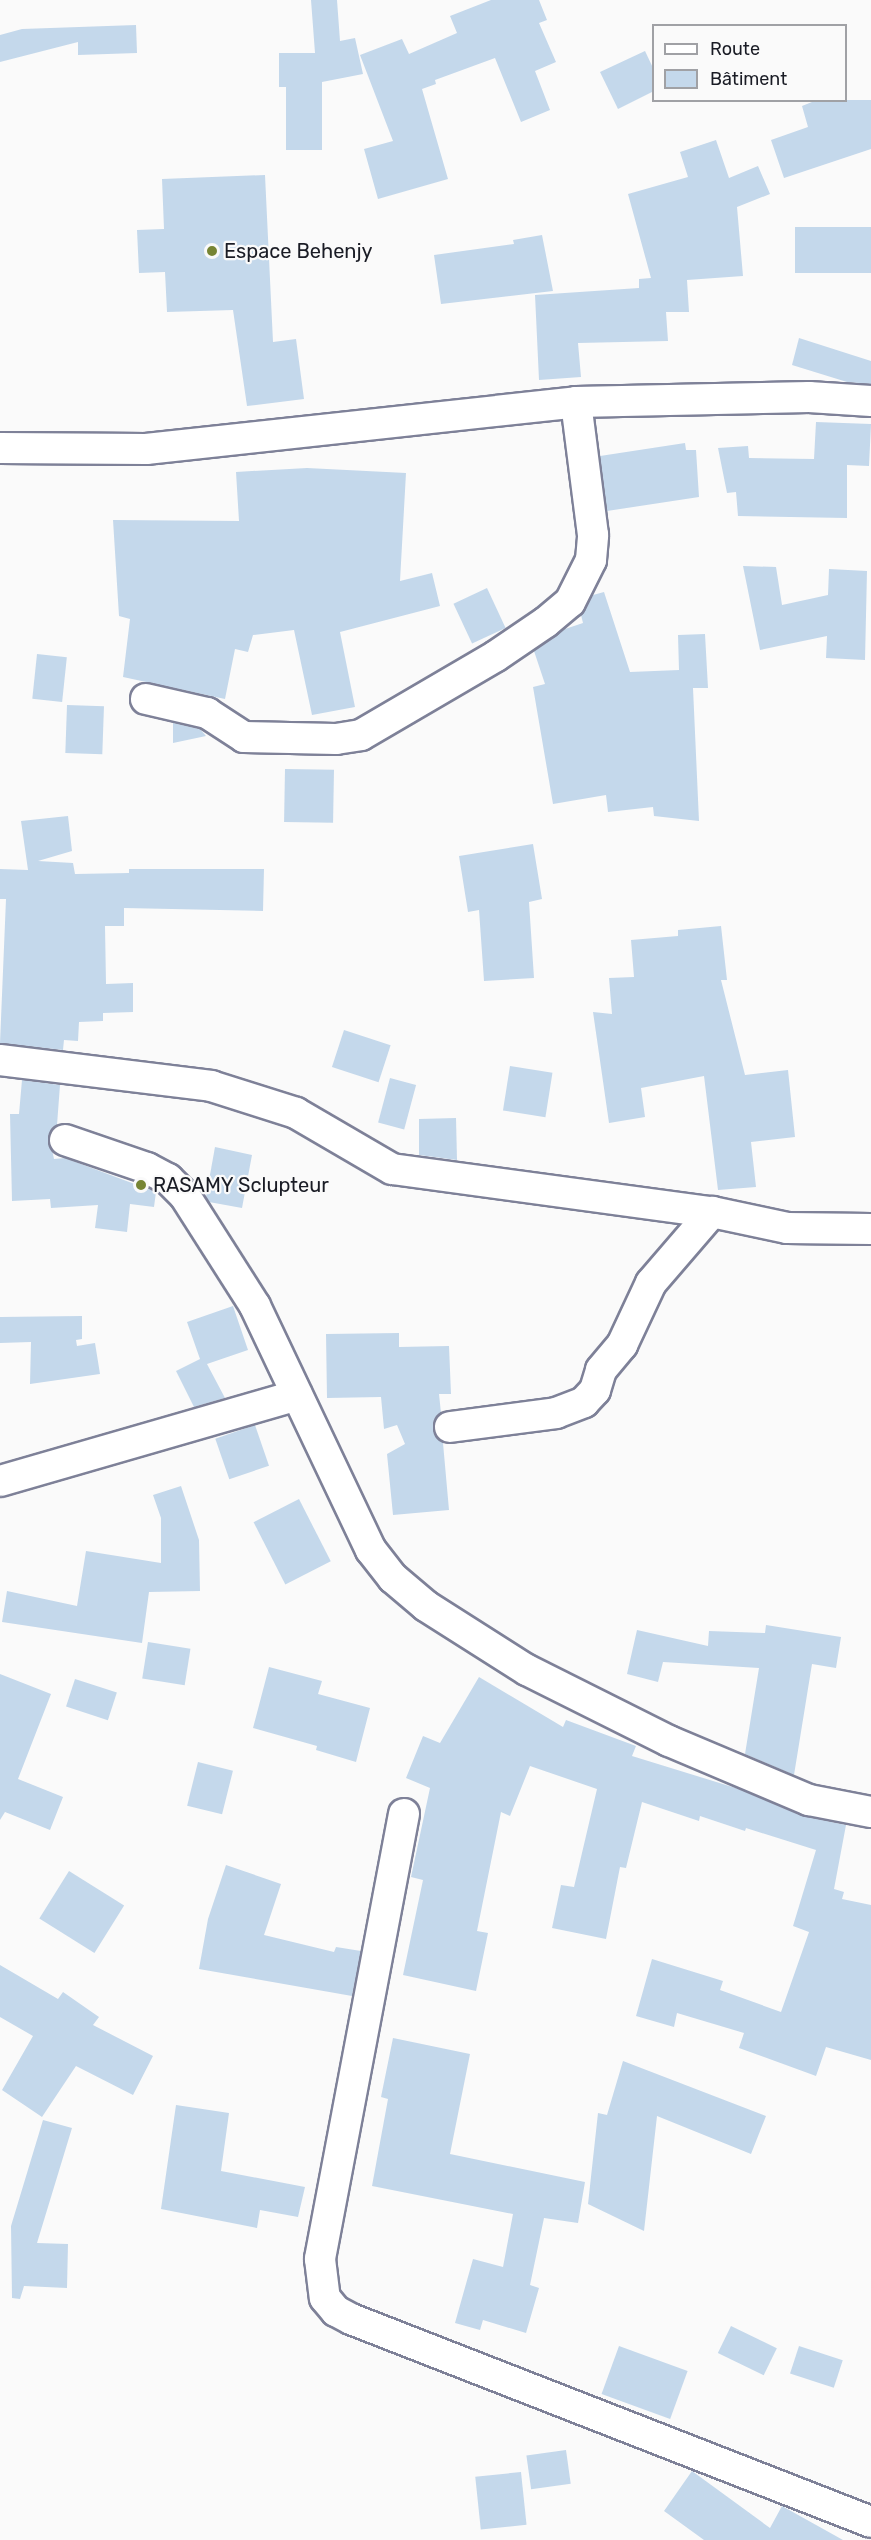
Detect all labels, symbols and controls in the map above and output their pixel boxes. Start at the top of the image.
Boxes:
legend [652,24,847,102]
text: Route [710,38,760,60]
text: Bâtiment [710,68,787,90]
place label: Espace Behenjy [224,239,373,263]
marker: Espace Behenjy [205,244,219,258]
place label: RASAMY Sclupteur [153,1173,329,1197]
marker: RASAMY Sclupteur [134,1178,148,1192]

